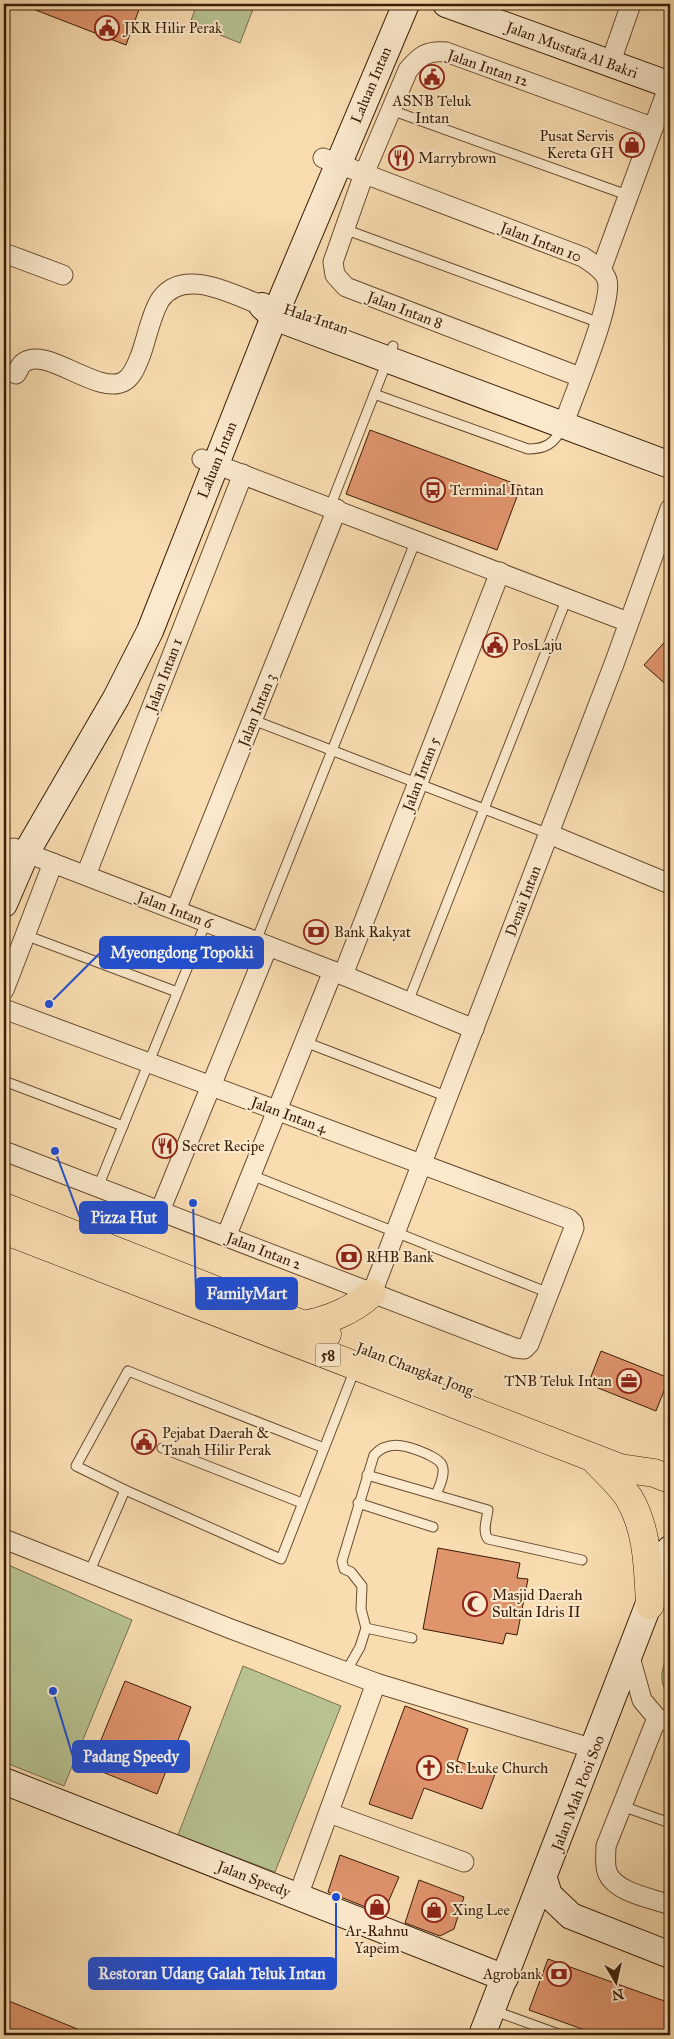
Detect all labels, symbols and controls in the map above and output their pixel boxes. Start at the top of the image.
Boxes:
public building icon: JKR Hilir Perak [94,15,120,41]
street label: Jalan Mustafa Al Bakri [501,17,640,83]
place label: JKR Hilir Perak [122,19,222,38]
street label: Laluan Intan [347,44,395,126]
street label: Jalan Intan 12 [443,45,531,91]
public building icon: ASNB Teluk Intan [419,64,445,90]
place label: ASNB Teluk Intan [392,92,471,127]
place label: Pusat Servis Kereta GH [540,127,614,162]
shop icon: Pusat Servis Kereta GH [619,132,645,158]
restaurant icon: Marrybrown [388,145,414,171]
place label: Marrybrown [418,149,496,167]
street label: Jalan Intan 10 [495,217,584,267]
street label: Jalan Intan 8 [363,287,445,334]
street label: Hala Intan [281,300,351,338]
street label: Laluan Intan [193,419,241,501]
bus stop icon: Terminal Intan [420,477,446,503]
place label: Terminal Intan [450,481,544,499]
public building icon: PosLaju [482,632,508,658]
street label: Jalan Intan 1 [141,636,187,716]
place label: PosLaju [512,636,562,654]
street label: Jalan Intan 3 [233,671,281,751]
street label: Jalan Intan 5 [398,734,444,816]
street label: Denai Intan [501,863,545,939]
street label: Jalan Intan 6 [133,887,216,934]
bank icon: Bank Rakyat [303,919,329,945]
place label: Bank Rakyat [334,923,412,941]
callout: Myeongdong Topokki [100,937,263,968]
text: Myeongdong Topokki [110,943,254,963]
street label: Jalan Intan 4 [246,1092,330,1138]
restaurant icon: Secret Recipe [152,1133,178,1159]
place label: Secret Recipe [182,1137,264,1155]
callout: Pizza Hut [80,1202,167,1233]
text: Pizza Hut [91,1208,158,1227]
street label: Jalan Intan 2 [222,1228,304,1275]
bank icon: RHB Bank [336,1244,362,1270]
place label: RHB Bank [366,1248,434,1266]
callout: FamilyMart [196,1278,297,1309]
text: FamilyMart [207,1284,288,1304]
street label: Jalan Changkat Jong [352,1338,477,1401]
road number: 58 [316,1344,340,1366]
office icon: TNB Teluk Intan [616,1368,642,1394]
place label: TNB Teluk Intan [504,1372,612,1390]
place label: Pejabat Daerah & Tanah Hilir Perak [162,1424,271,1459]
public building icon: Pejabat Daerah & Tanah Hilir Perak [131,1429,157,1455]
place label: Masjid Daerah Sultan Idris II [492,1586,583,1621]
mosque icon: Masjid Daerah Sultan Idris II [462,1591,488,1617]
street label: Jalan Mah Pooi Soo [547,1733,609,1855]
callout: Padang Speedy [73,1741,189,1772]
text: Padang Speedy [83,1747,180,1767]
church icon: St. Luke Church [416,1755,442,1781]
place label: St. Luke Church [446,1759,549,1777]
street label: Jalan Speedy [213,1856,294,1902]
shop icon: Ar-Rahnu Yapeim [364,1894,390,1920]
shop icon: Xing Lee [421,1897,447,1923]
place label: Xing Lee [452,1901,510,1919]
place label: Ar-Rahnu Yapeim [344,1922,409,1957]
north arrow [592,1956,642,2006]
callout: Restoran Udang Galah Teluk Intan [89,1958,336,1989]
bank icon: Agrobank [546,1961,572,1987]
text: Restoran Udang Galah Teluk Intan [98,1964,326,1984]
place label: Agrobank [482,1965,542,1983]
text: N [611,1985,625,2004]

